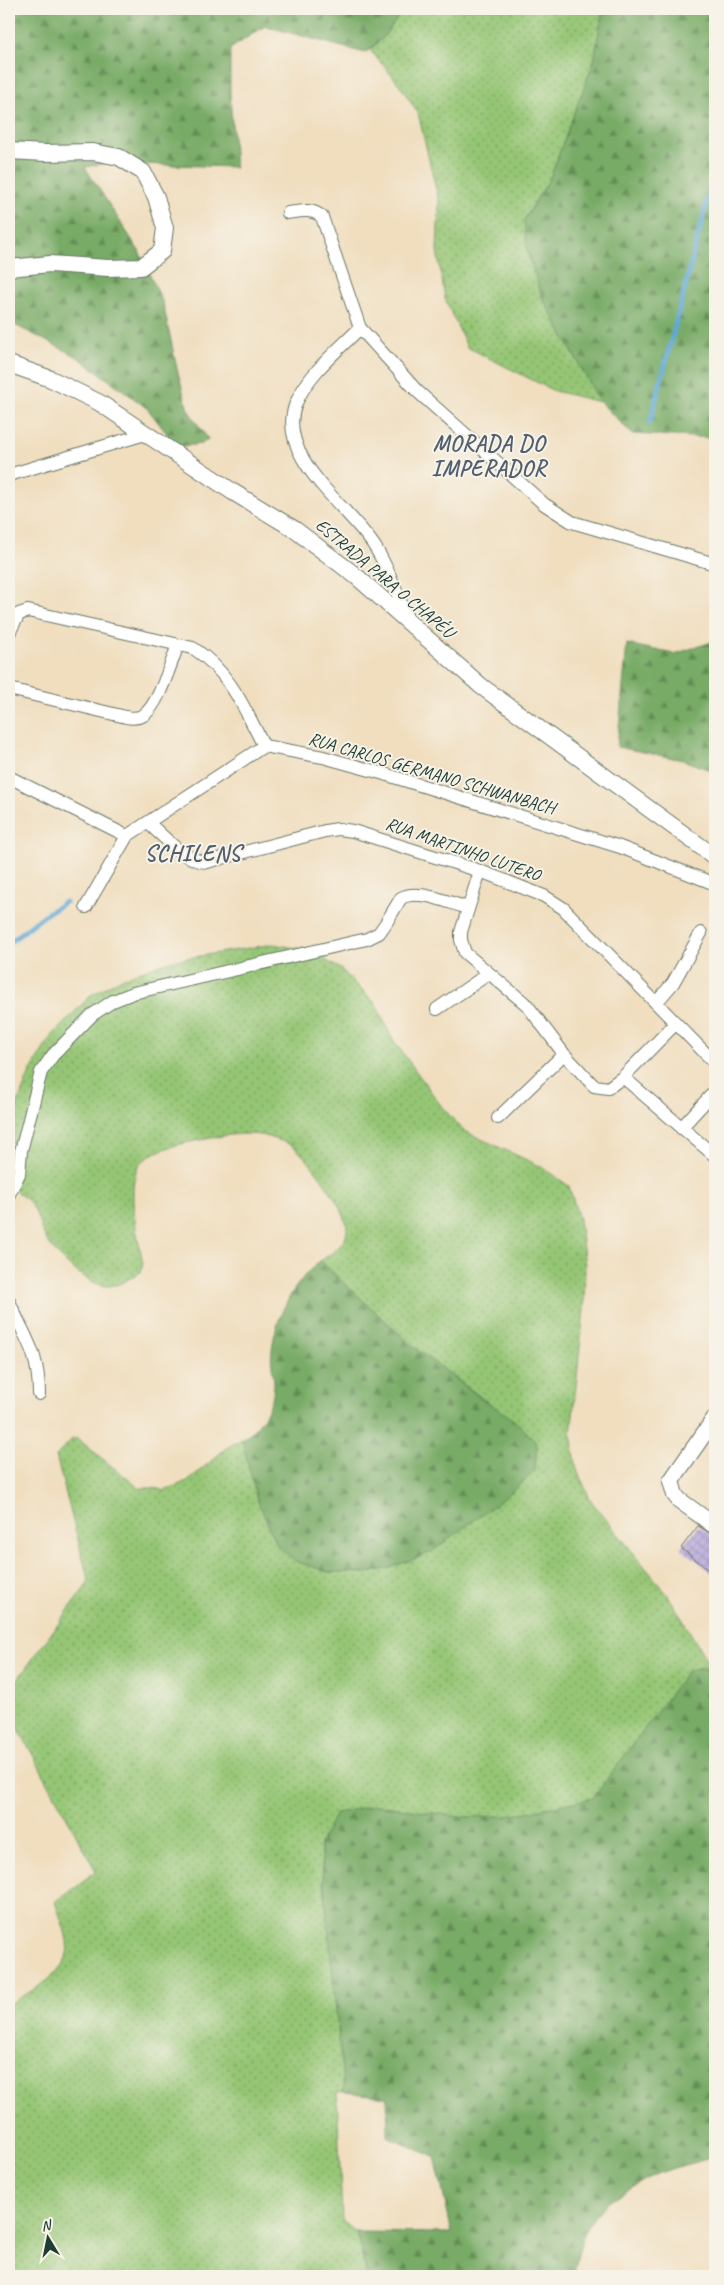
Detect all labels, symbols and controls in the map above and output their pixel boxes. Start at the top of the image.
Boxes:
district label: MORADA DO IMPERADOR [431,430,549,483]
street label: ESTRADA PARA O CHAPÉU [311,514,461,644]
street label: RUA CARLOS GERMANO SCHWANBACH [306,727,561,820]
street label: RUA MARTINHO LUTERO [383,812,545,886]
district label: SCHILENS [145,840,245,868]
north arrow [22,2212,72,2262]
text: N [40,2216,54,2235]

